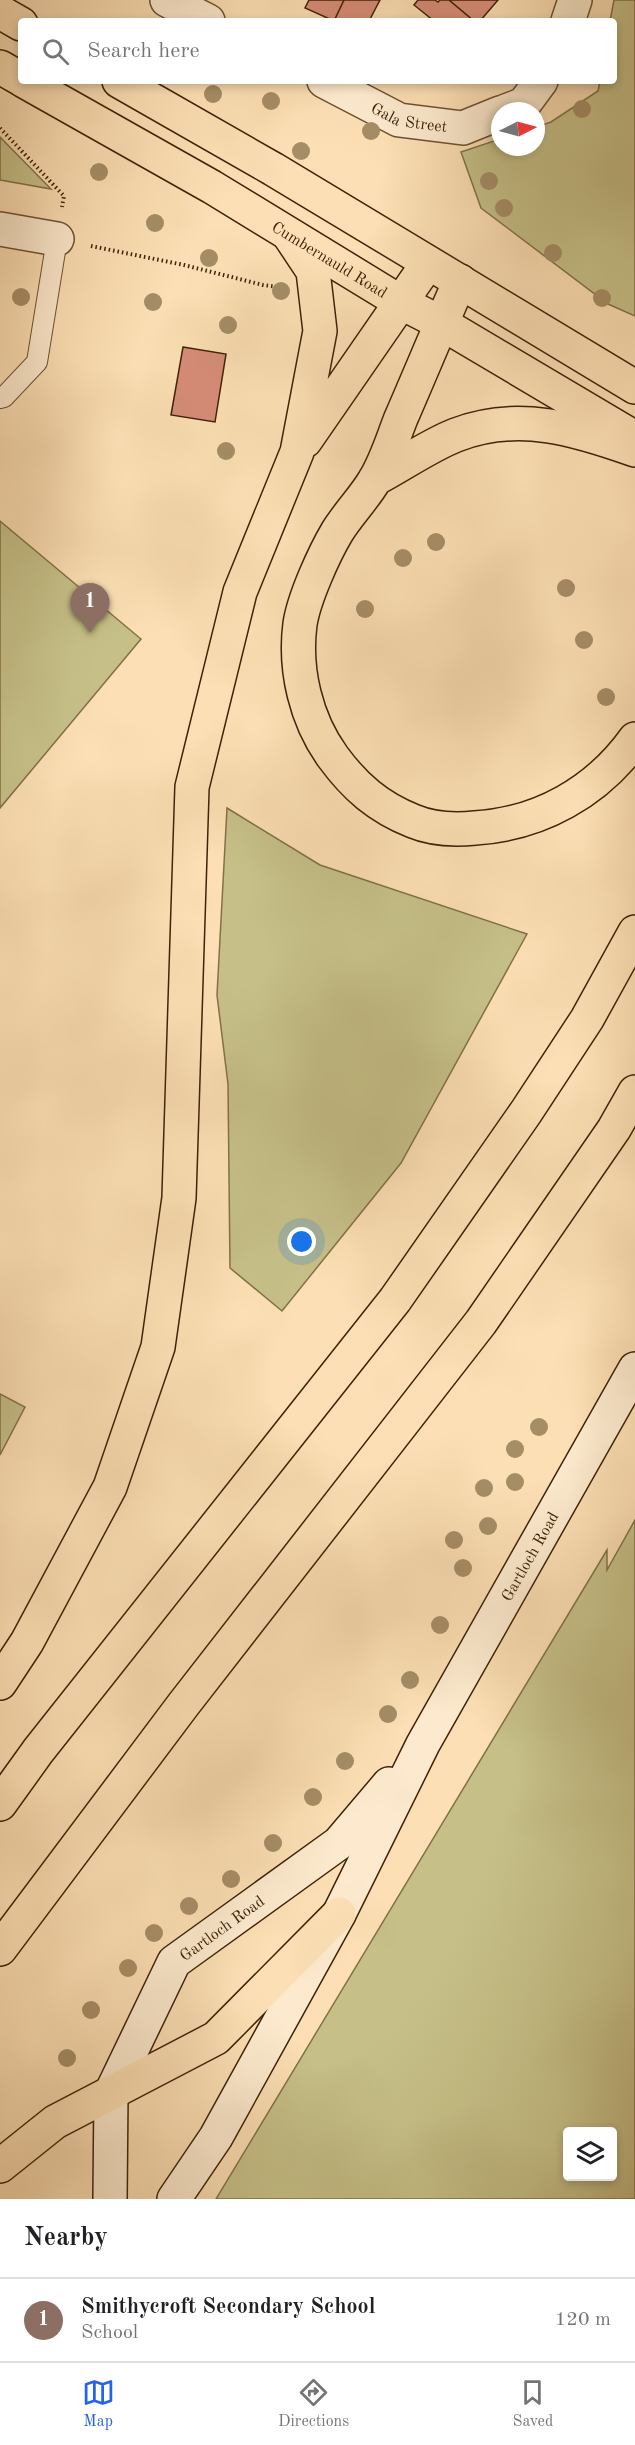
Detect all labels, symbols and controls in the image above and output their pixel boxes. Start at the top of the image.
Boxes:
search box [18,18,617,84]
icon: search [39,35,72,68]
text: Search here [87,40,200,62]
street label: Gala Street [368,101,449,136]
north arrow [491,102,545,156]
street label: Cumbernauld Road [268,219,389,302]
pin: 1 [70,584,110,633]
your location [287,1227,316,1256]
street label: Gartloch Road [499,1510,562,1604]
street label: Gartloch Road [178,1894,268,1965]
map controls [563,2127,617,2181]
button: layers [563,2127,617,2181]
text: Nearby [24,2225,108,2251]
text: Smithycroft Secondary School [81,2296,375,2318]
text: 1 [38,2310,49,2330]
text: 120 m [555,2310,611,2330]
text: School [81,2323,138,2343]
tab: Map [82,2376,115,2432]
tab: Directions [278,2376,349,2432]
tab: Saved [513,2376,553,2432]

